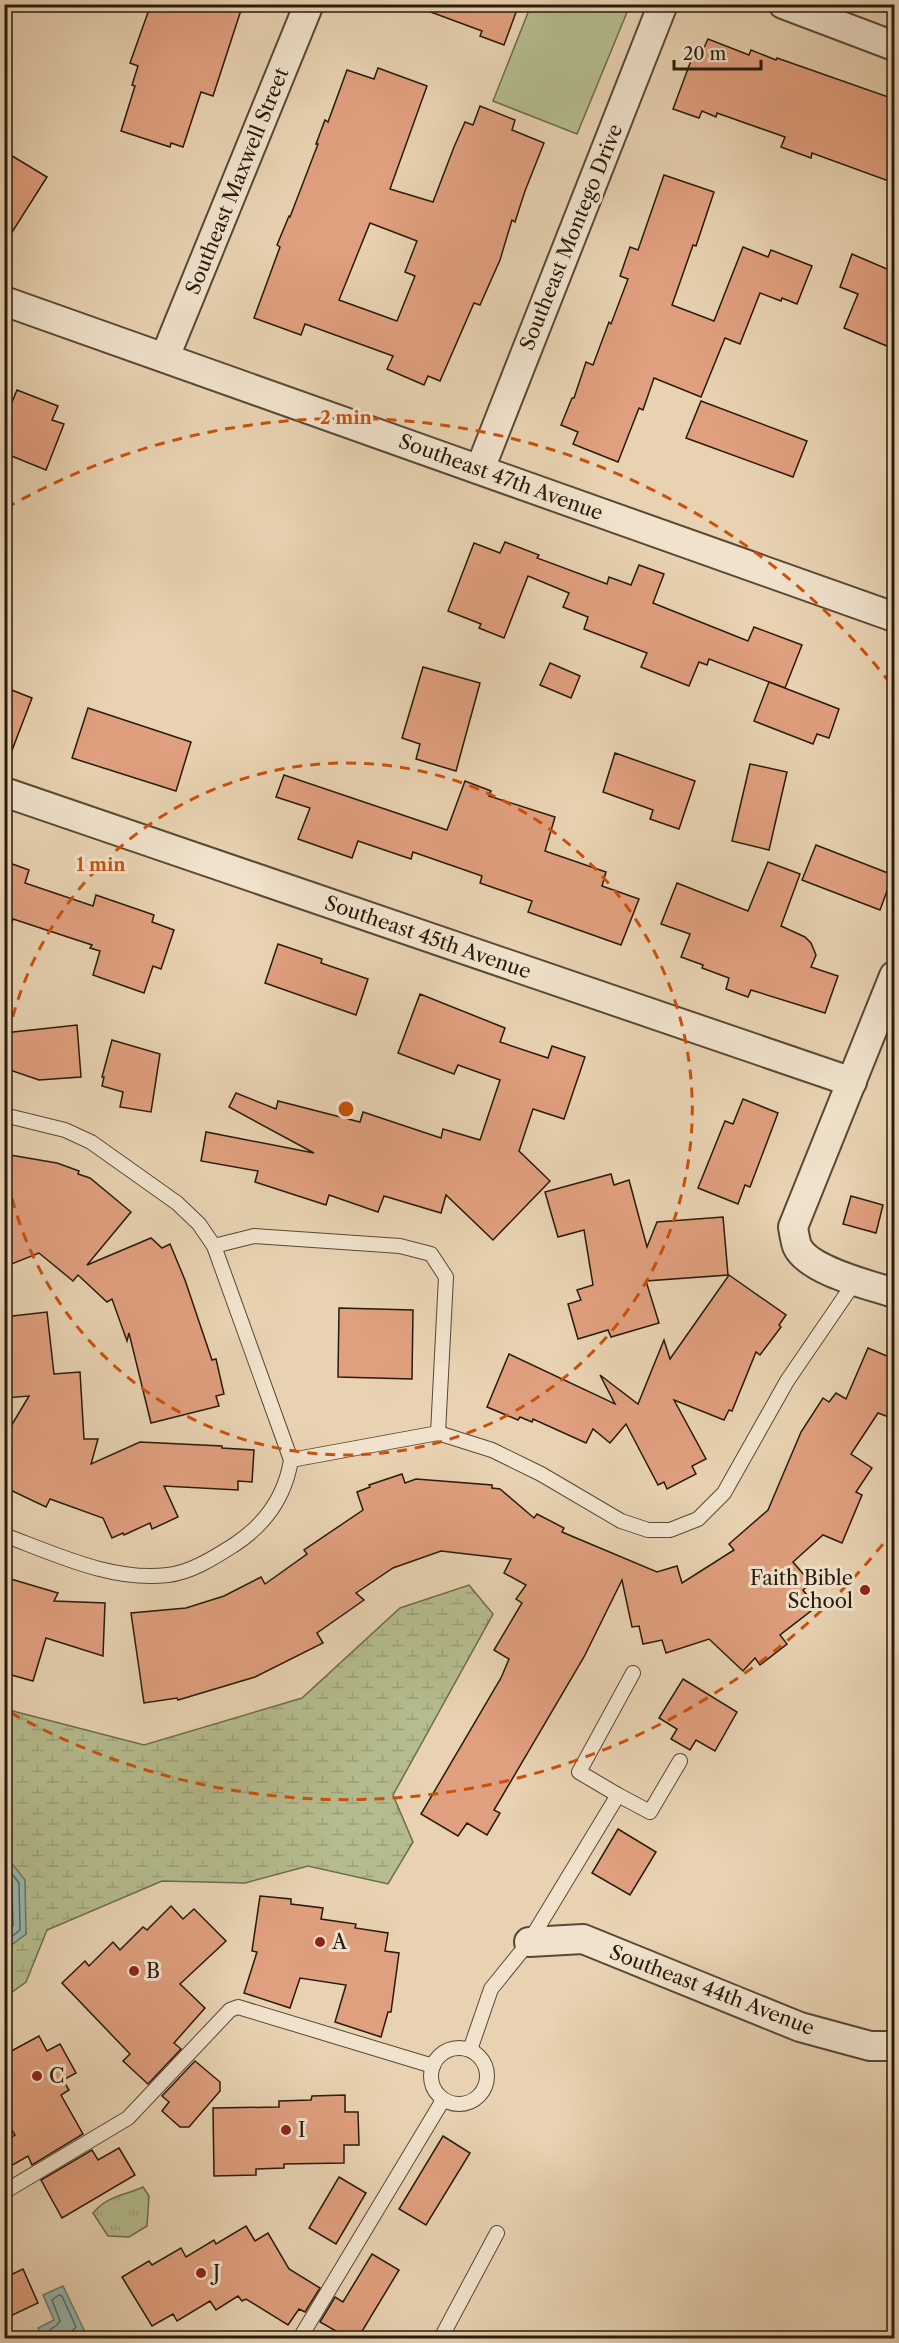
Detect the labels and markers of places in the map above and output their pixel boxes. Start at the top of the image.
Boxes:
centre of rings [336,1099,356,1119]
place label: Faith Bible School [750,1566,853,1613]
marker: Faith Bible School [858,1583,872,1597]
place label: A [331,1930,348,1954]
marker: A [313,1935,327,1949]
place label: B [146,1959,160,1983]
marker: B [127,1964,141,1978]
place label: C [49,2064,64,2088]
marker: C [30,2069,44,2083]
place label: I [298,2118,306,2142]
marker: I [279,2123,293,2137]
place label: J [210,2261,220,2285]
marker: J [194,2266,208,2280]

